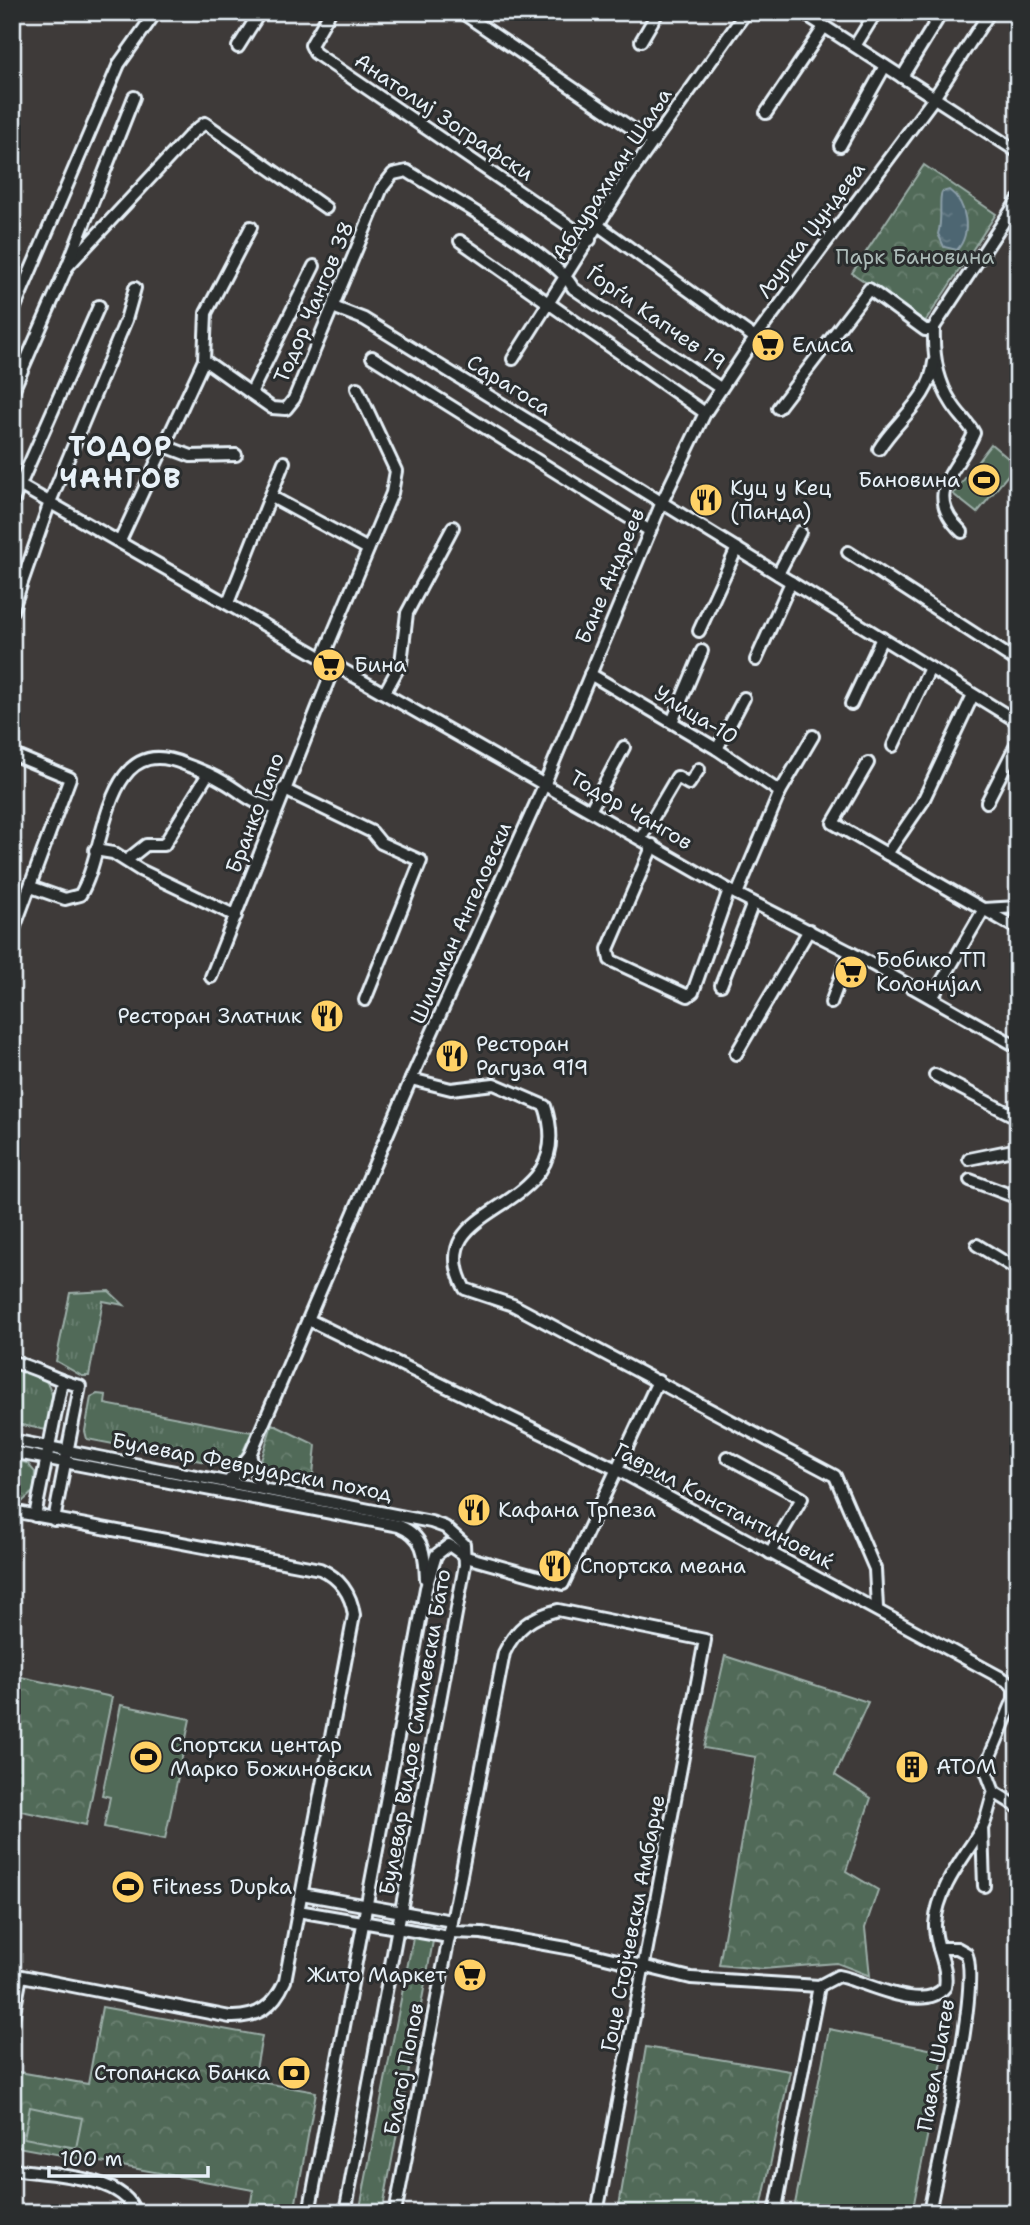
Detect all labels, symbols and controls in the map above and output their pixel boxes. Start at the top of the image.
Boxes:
street label: Анатолиј Зографски [349,47,539,188]
street label: Абдурахман Шаља [546,82,678,266]
street label: Љупка Џундева [750,156,872,304]
street label: Тодор Чангов 38 [267,217,361,387]
park label: Парк Бановина [836,243,994,271]
street label: Ѓорѓи Капчев 19 [581,259,732,377]
supermarket icon: Елиса [749,326,787,364]
place label: Елиса [792,331,853,359]
street label: Сарагоса [461,348,557,422]
district label: ТОДОР ЧАНГОВ [59,427,183,497]
sports icon: Бановина [965,461,1003,499]
place label: Бановина [858,466,960,494]
place label: Куц у Кец (Панда) [730,474,831,526]
restaurant icon: Куц у Кец (Панда) [687,481,725,519]
street label: Бане Андреев [569,504,651,648]
supermarket icon: Бина [310,646,348,684]
place label: Бина [354,651,407,679]
street label: Улица-10 [649,679,743,751]
street label: Бранко Гапо [219,749,291,877]
street label: Тодор Чангов [565,764,697,856]
street label: Шишман Ангеловски [404,817,518,1029]
place label: Бобико ТП Колонијал [876,946,986,998]
supermarket icon: Бобико ТП Колонијал [832,953,870,991]
restaurant icon: Ресторан Златник [308,997,346,1035]
place label: Ресторан Златник [117,1002,302,1030]
place label: Ресторан Рагуза 919 [476,1030,589,1082]
restaurant icon: Ресторан Рагуза 919 [433,1037,471,1075]
street label: Булевар Февруарски поход [109,1426,395,1508]
street label: Гаврил Константиновиќ [609,1436,839,1576]
restaurant icon: Кафана Трпеза [455,1491,493,1529]
place label: Кафана Трпеза [498,1496,656,1524]
restaurant icon: Спортска меана [536,1547,574,1585]
place label: Спортска меана [580,1552,746,1580]
street label: Булевар Видое Смилевски Бато [373,1567,457,1897]
place label: Спортски центар Марко Божиновски [170,1731,373,1783]
sports icon: Спортски центар Марко Божиновски [127,1738,165,1776]
building icon: АТОМ [893,1748,931,1786]
place label: АТОМ [936,1753,997,1781]
street label: Гоце Стојчевски Амбарче [594,1792,672,2054]
sports icon: Fitness Dupka [109,1868,147,1906]
place label: Fitness Dupka [152,1873,292,1901]
supermarket icon: Жито Маркет [451,1956,489,1994]
place label: Жито Маркет [307,1961,446,1989]
street label: Павел Шатев [911,1997,961,2133]
street label: Благој Попов [377,2001,431,2137]
bank icon: Стопанска Банка [275,2054,313,2092]
place label: Стопанска Банка [94,2059,270,2087]
scale bar [49,2134,208,2178]
text: 100 m [60,2145,123,2173]

